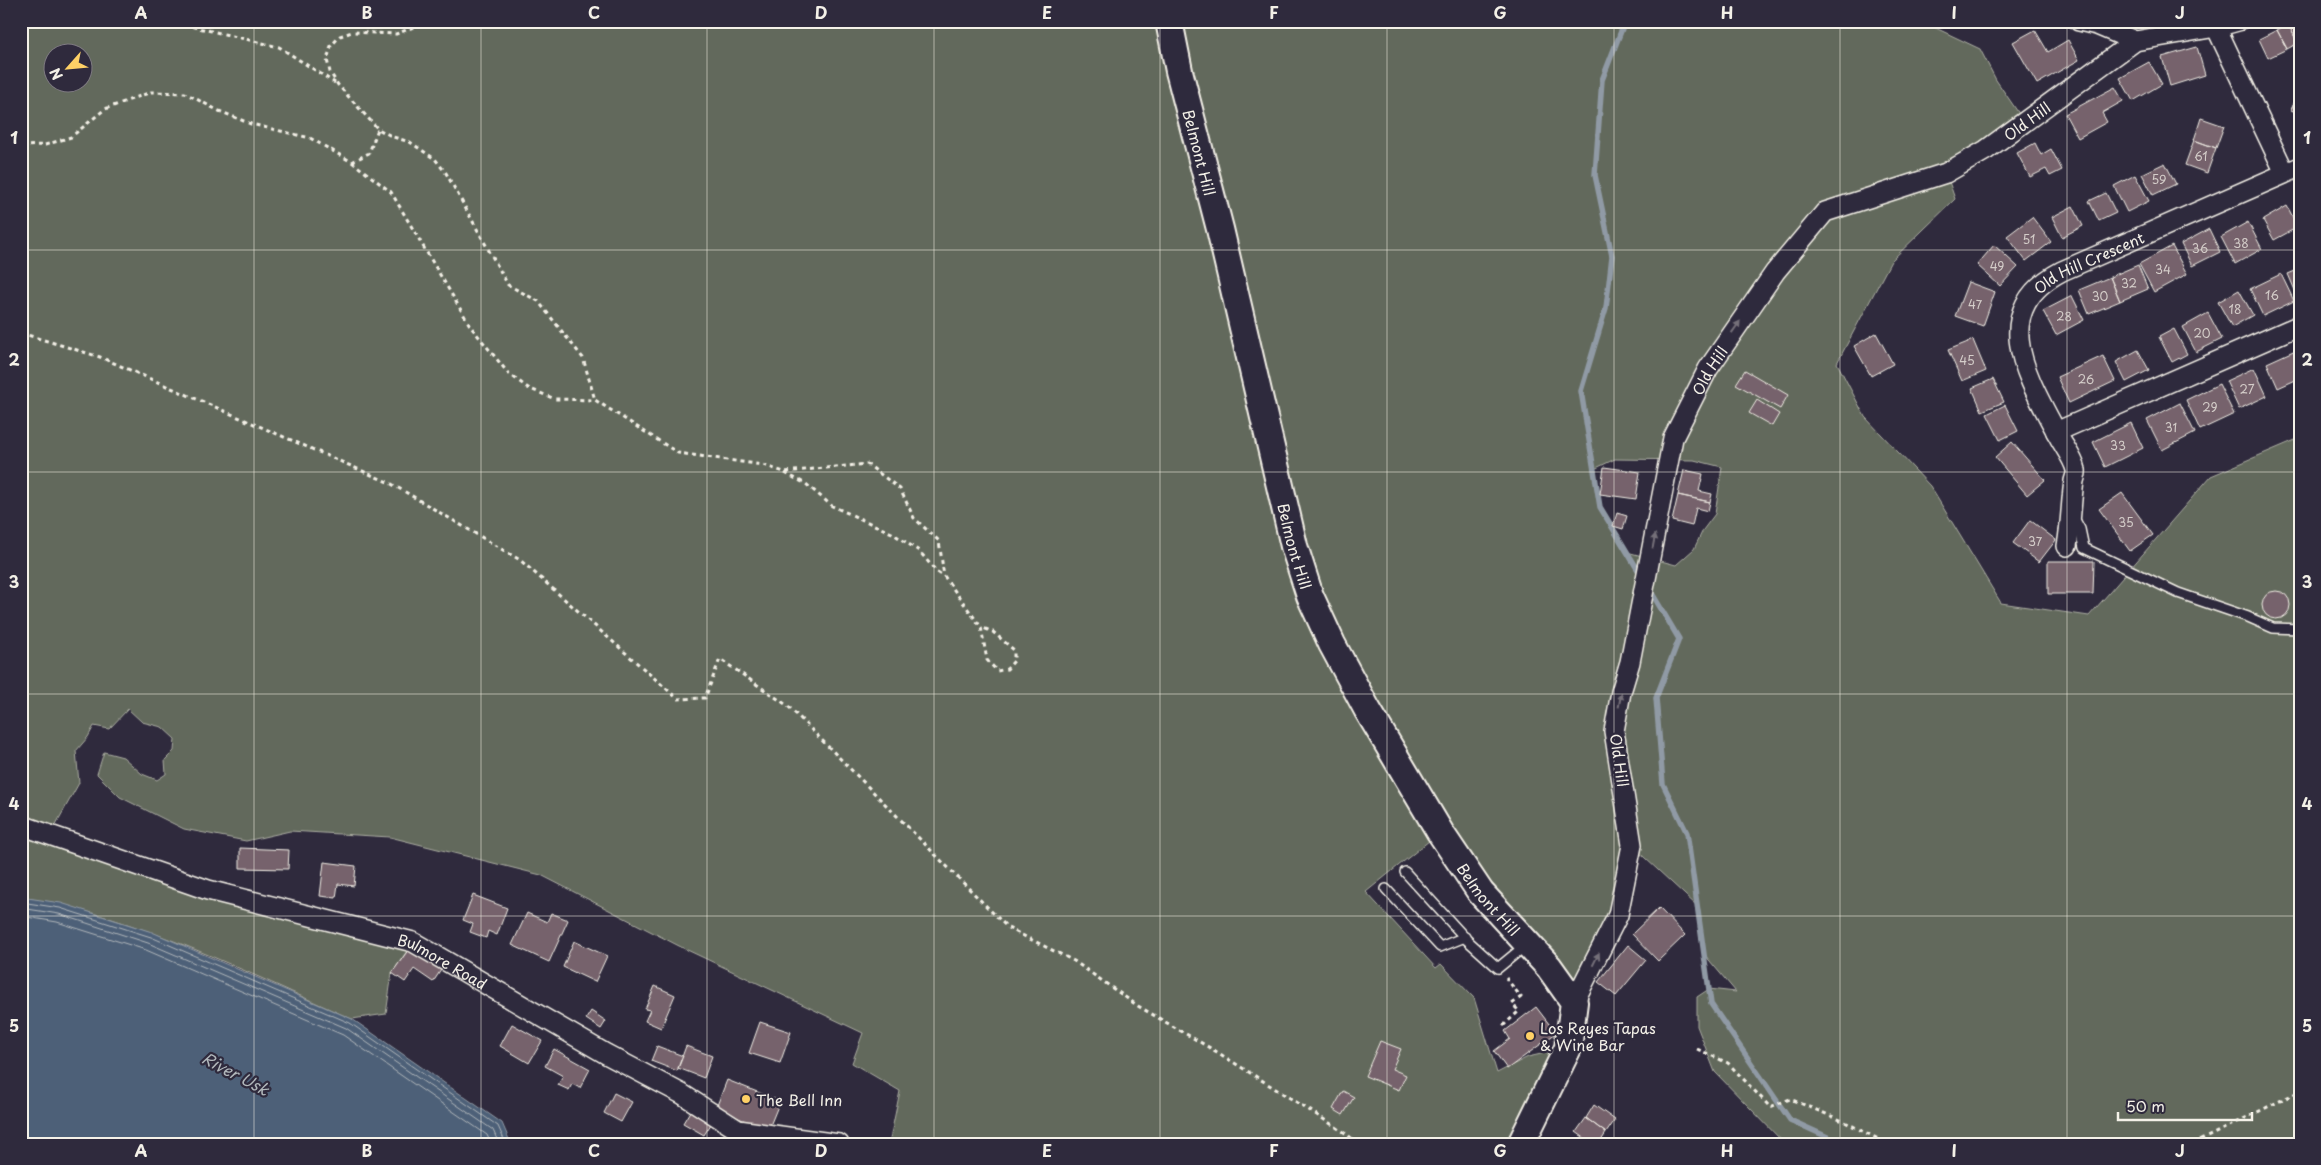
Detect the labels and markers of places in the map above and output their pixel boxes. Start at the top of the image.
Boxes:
place label: Los Reyes Tapas & Wine Bar [1540,1016,1656,1056]
marker: Los Reyes Tapas & Wine Bar [1524,1030,1536,1042]
place label: The Bell Inn [756,1088,842,1111]
marker: The Bell Inn [740,1093,752,1105]

